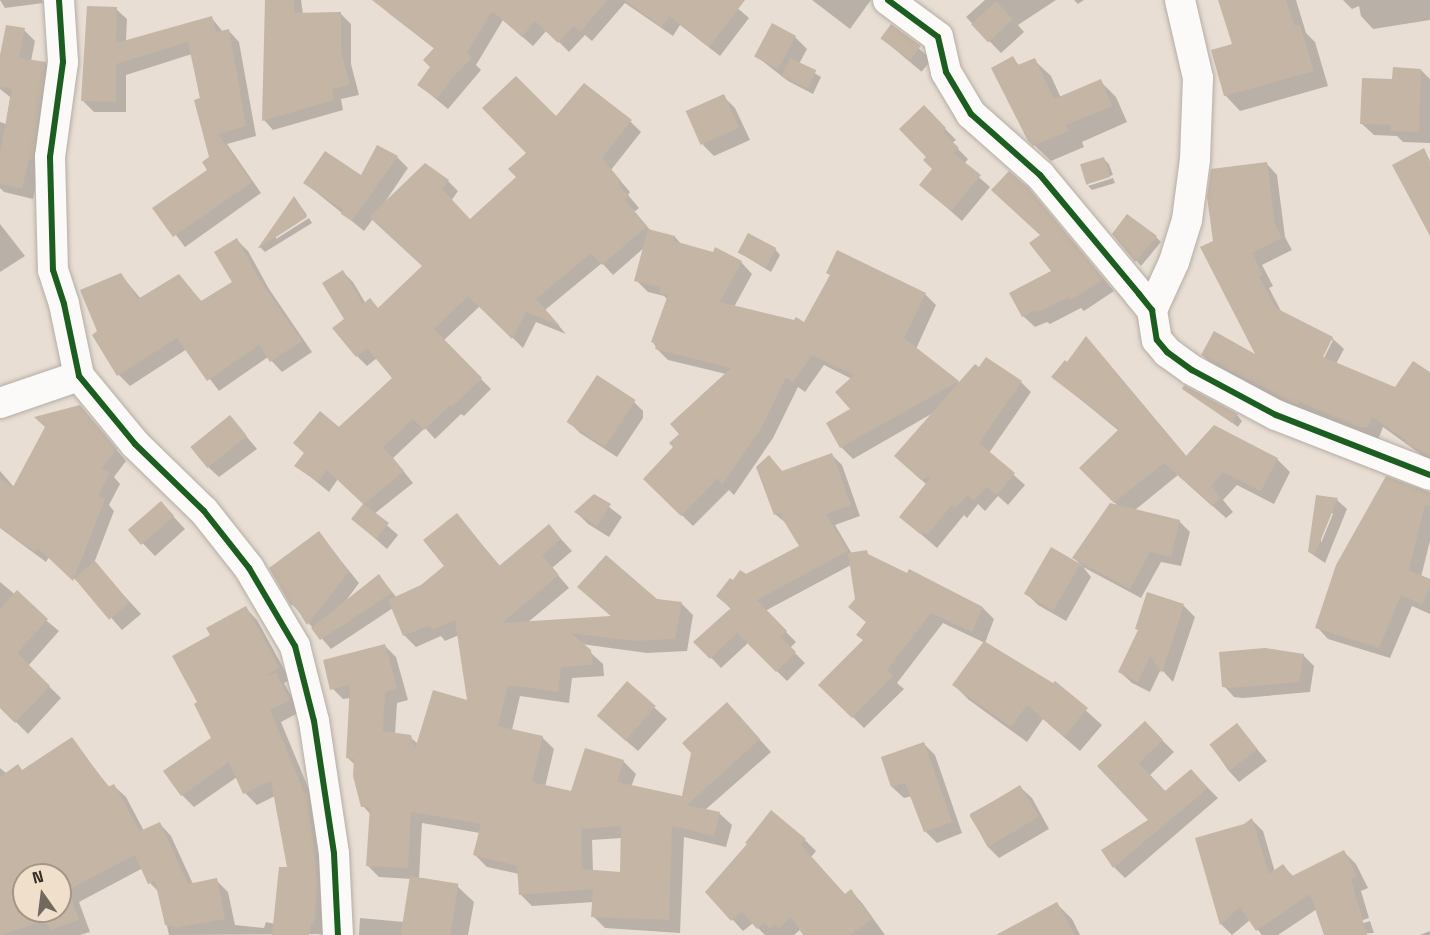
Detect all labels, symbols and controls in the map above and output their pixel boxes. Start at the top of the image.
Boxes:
north arrow [12,863,72,923]
text: N [30,866,46,888]

